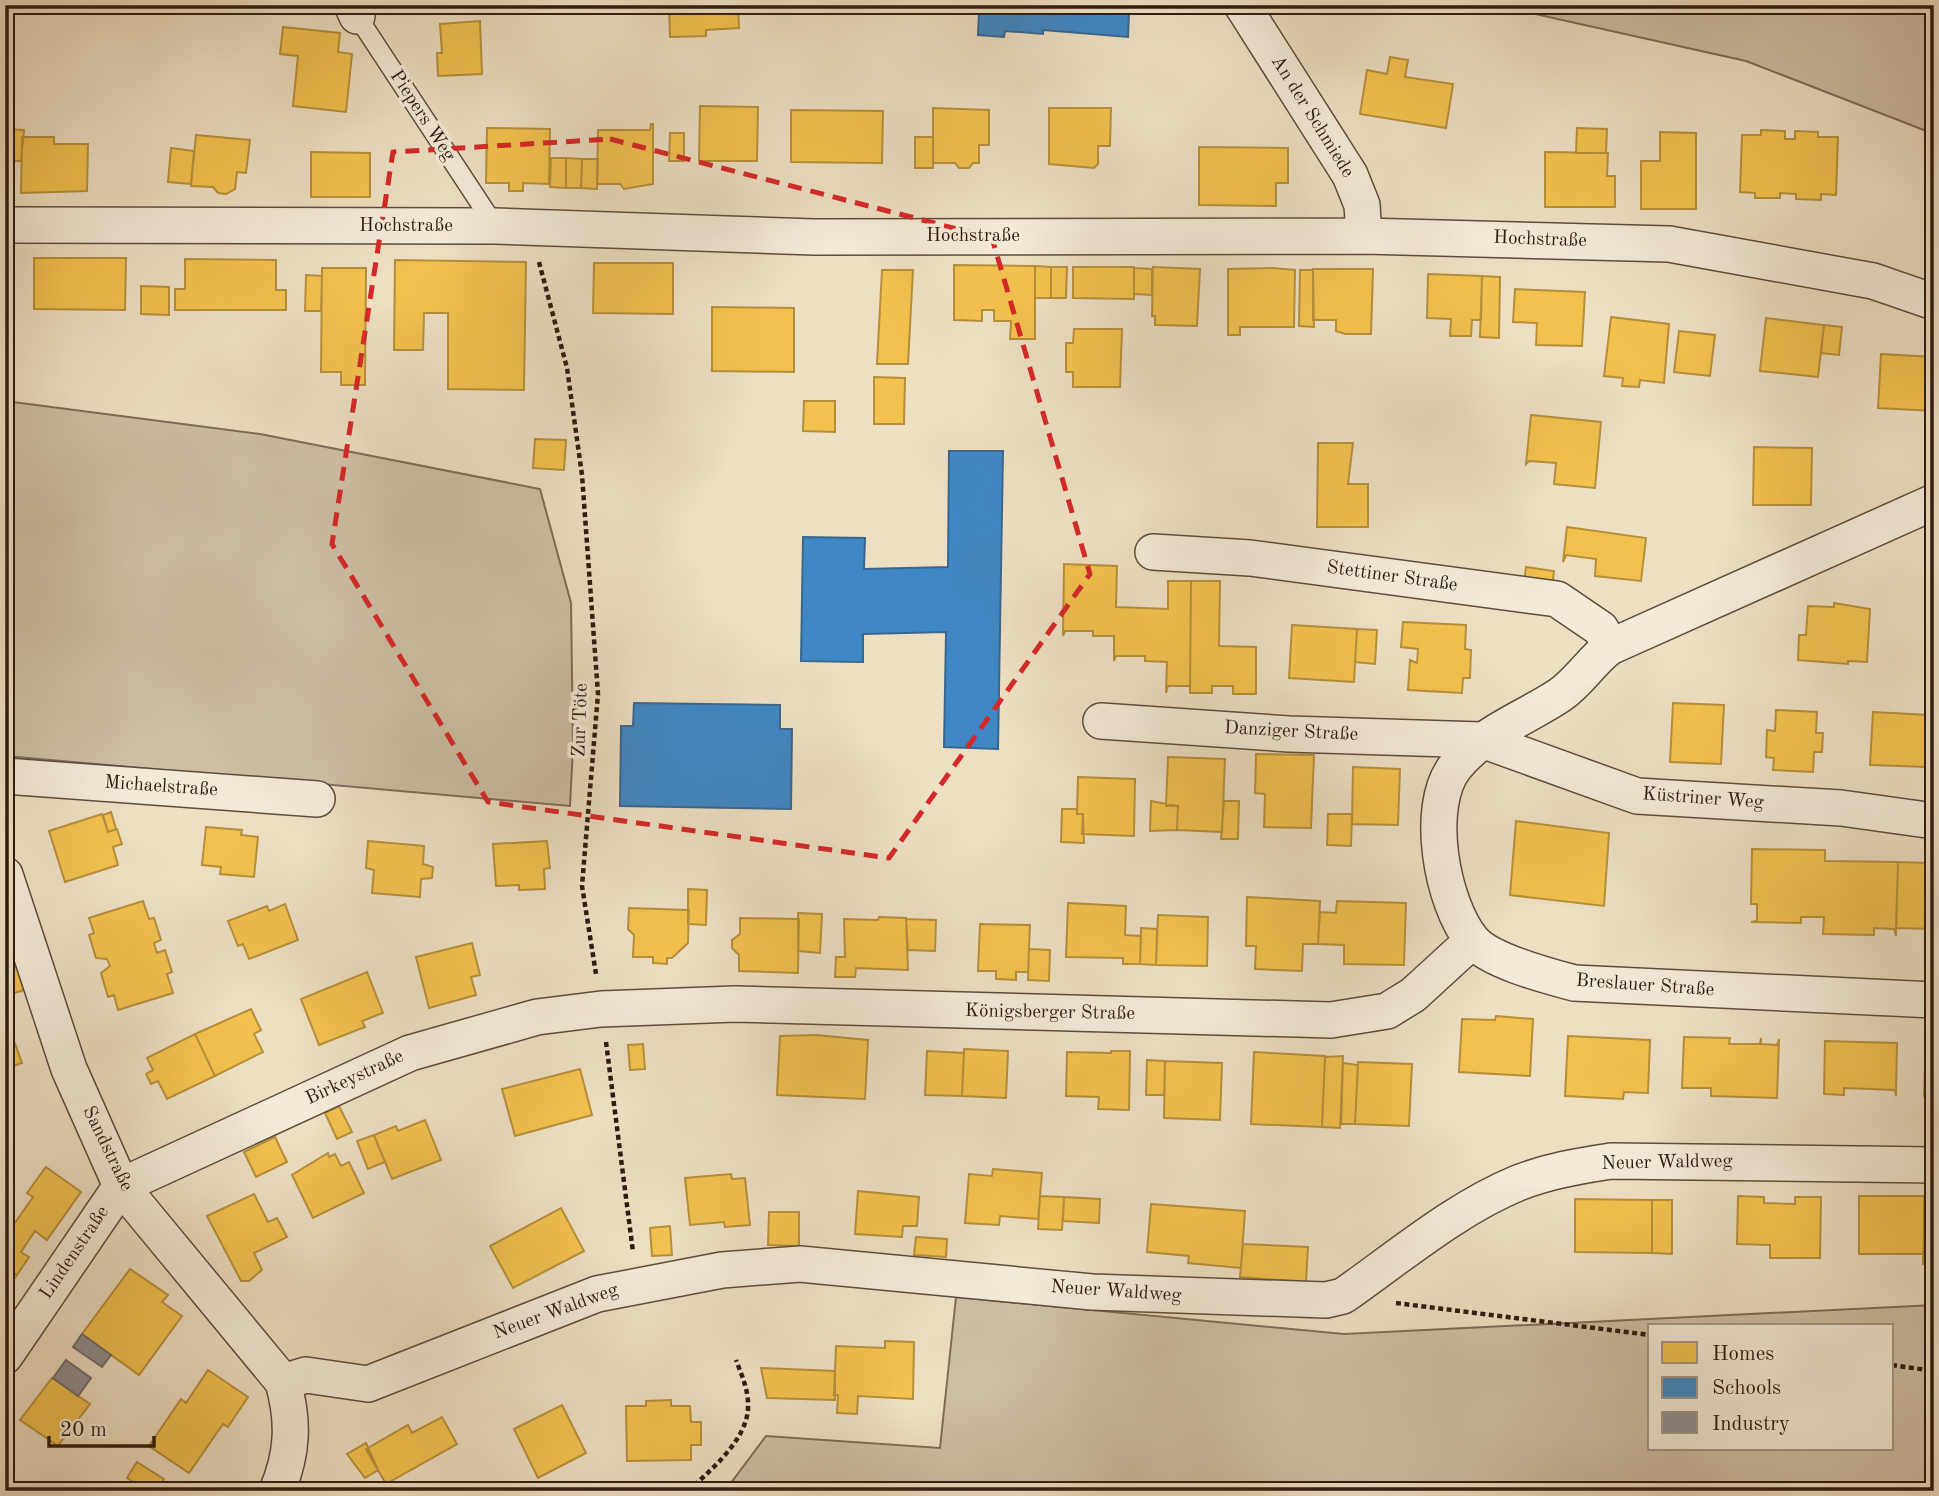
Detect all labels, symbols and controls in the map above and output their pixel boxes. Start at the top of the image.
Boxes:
street label: An der Schmiede [1267,53,1357,181]
street label: Piepers Weg [386,67,459,165]
street label: Hochstraße [359,217,453,236]
street label: Hochstraße [926,227,1020,246]
street label: Hochstraße [1493,229,1587,251]
street label: Stettiner Straße [1325,558,1459,596]
street label: Zur Töte [570,683,592,757]
street label: Danziger Straße [1223,719,1359,745]
street label: Michaelstraße [104,774,218,800]
street label: Küstriner Weg [1642,785,1765,813]
street label: Breslauer Straße [1575,972,1715,1000]
street label: Königsberger Straße [965,1002,1135,1024]
street label: Birkeystraße [303,1047,407,1109]
street label: Sandstraße [78,1103,136,1195]
street label: Neuer Waldweg [1601,1152,1734,1174]
street label: Lindenstraße [37,1203,113,1303]
street label: Neuer Waldweg [1050,1278,1183,1306]
street label: Neuer Waldweg [491,1280,622,1343]
legend [1648,1324,1894,1450]
text: Homes [1712,1344,1774,1365]
text: Schools [1712,1378,1781,1399]
scale bar [49,1405,154,1449]
text: Industry [1712,1414,1790,1435]
text: 20 m [60,1420,107,1441]

